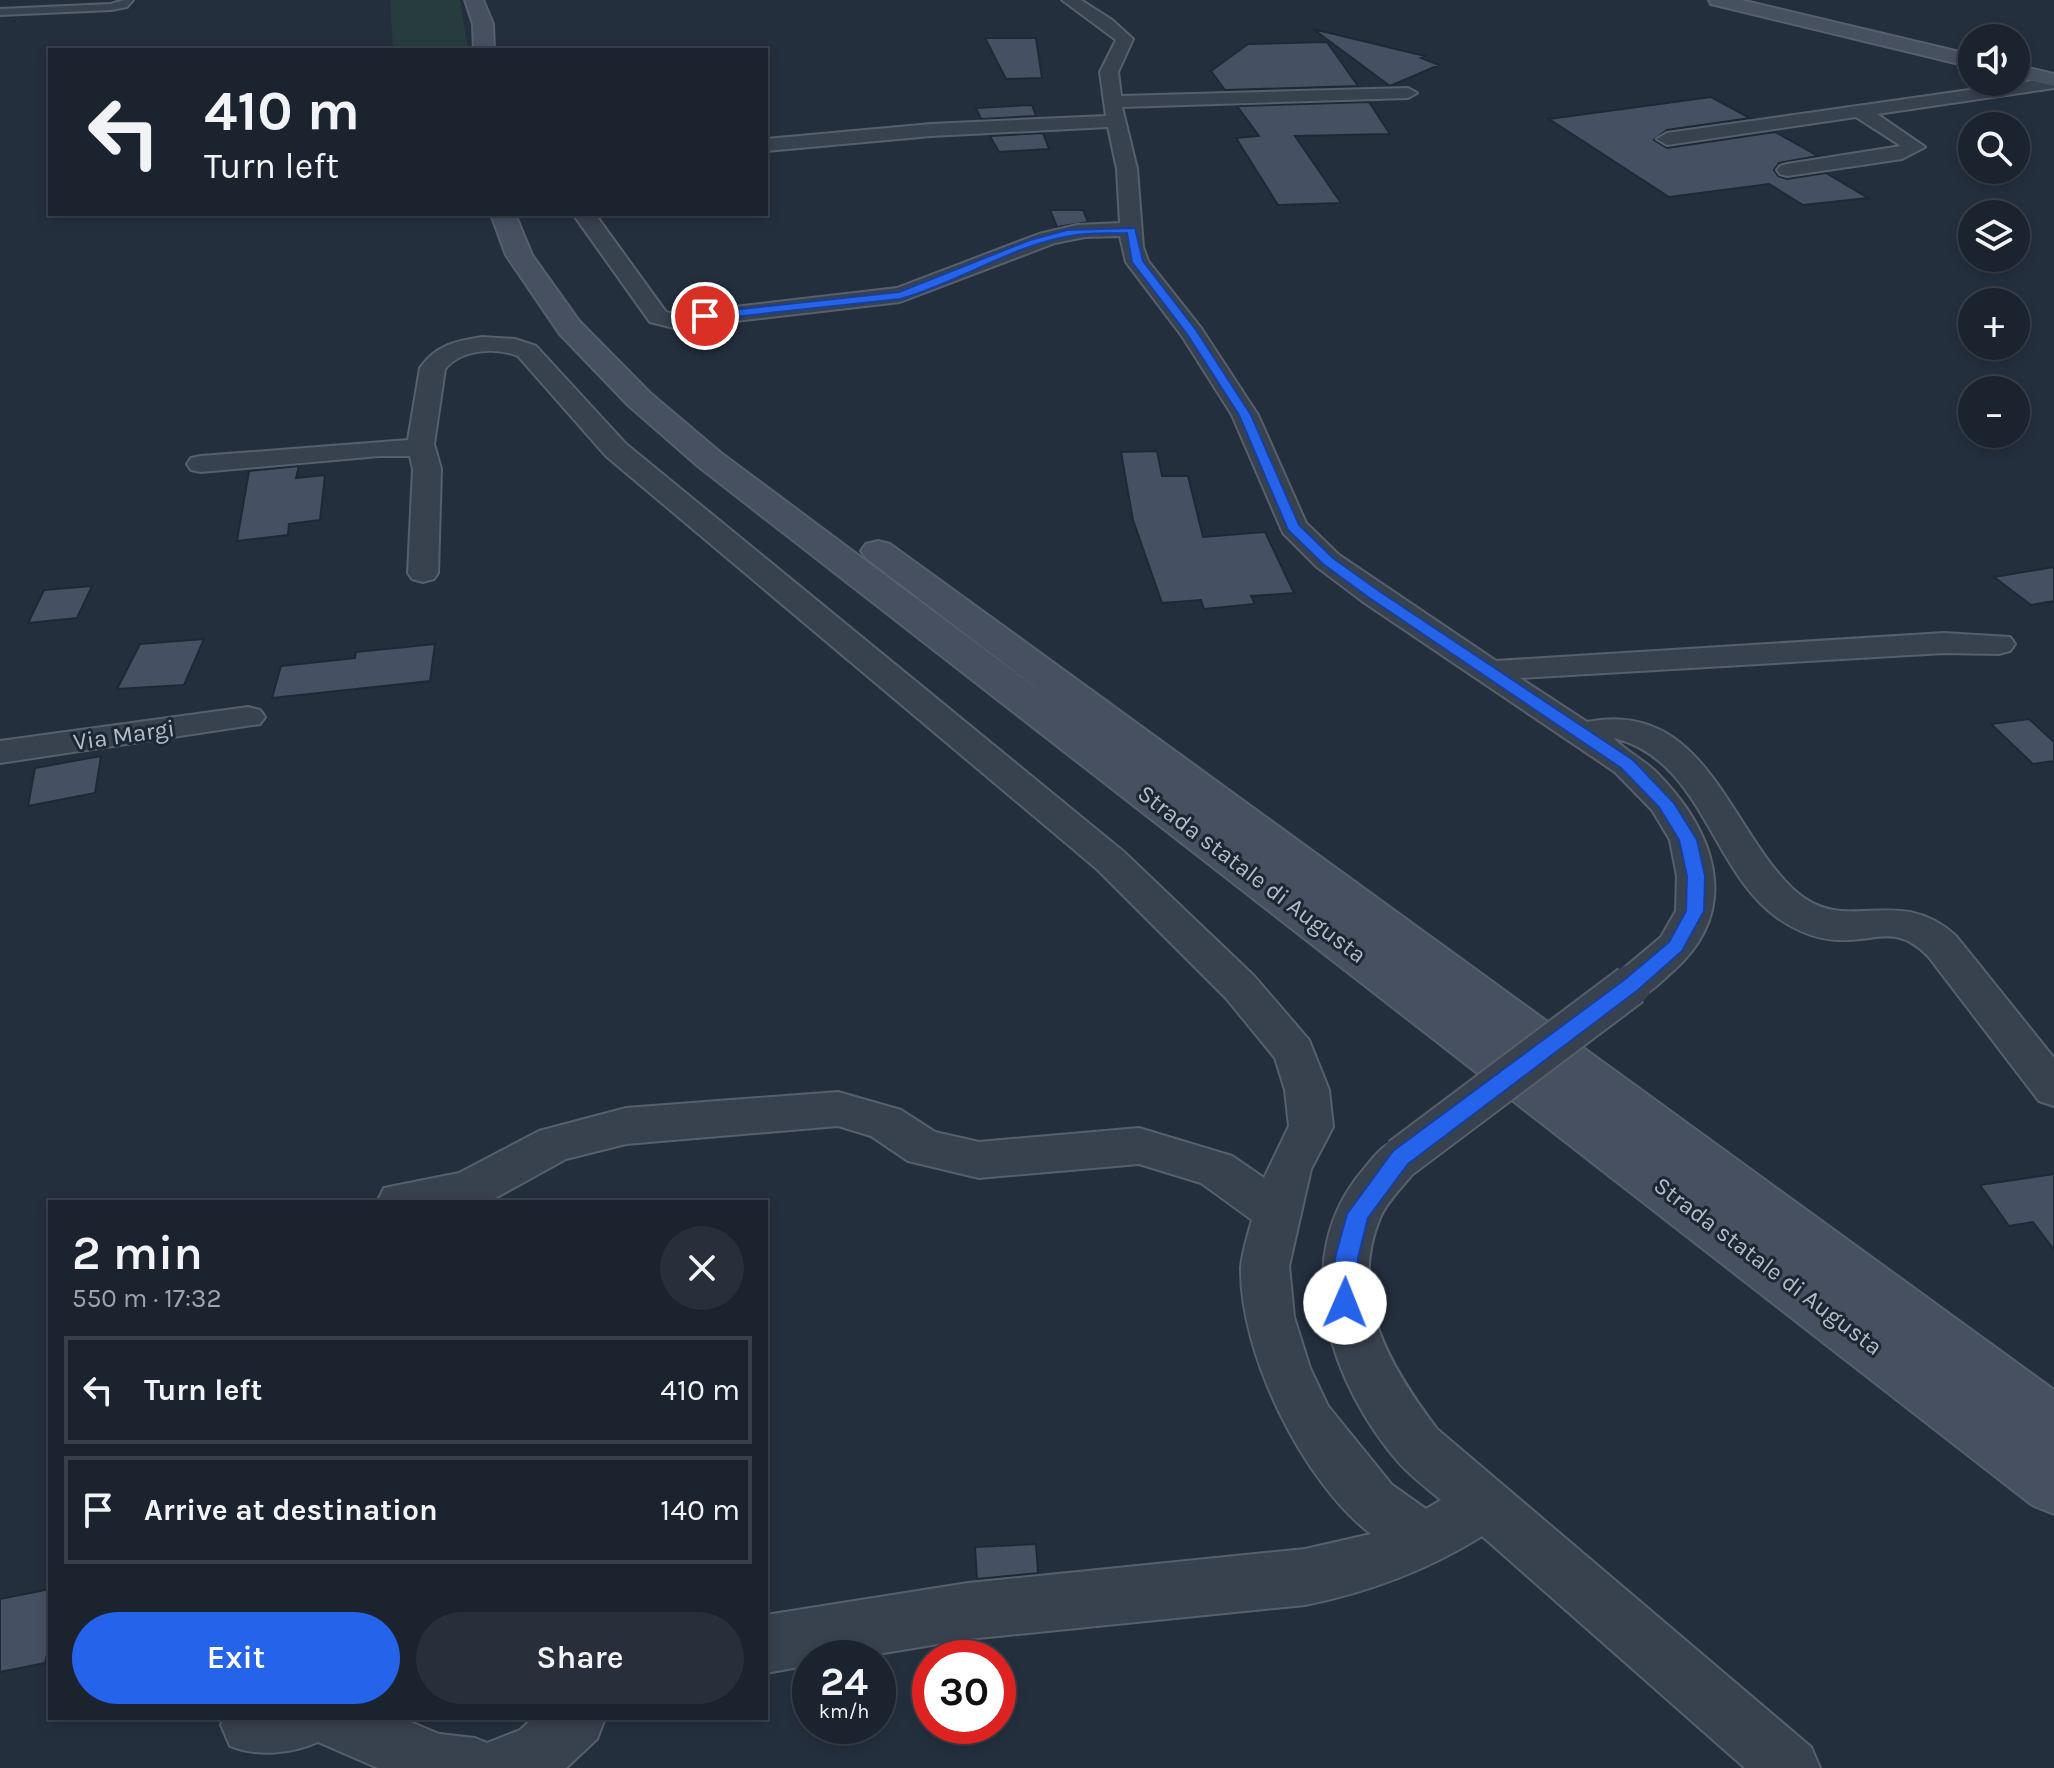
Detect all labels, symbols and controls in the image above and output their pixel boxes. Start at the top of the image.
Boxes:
map controls [1958,24,2030,448]
button: sound [1958,24,2030,96]
text: 410 m [204,78,360,143]
icon: left [72,80,176,184]
button: search [1958,112,2030,184]
text: Turn left [204,145,339,187]
button: layers [1958,200,2030,272]
pin [671,282,739,350]
button: + [1958,288,2030,360]
icon: arrive [683,294,727,338]
button: − [1958,376,2030,448]
street label: Via Margi [71,714,177,756]
street label: Strada statale di Augusta [1132,779,1372,969]
street label: Strada statale di Augusta [1648,1171,1888,1361]
text: 2 min [72,1225,203,1281]
button: close [660,1226,744,1310]
position arrow [1303,1261,1387,1345]
text: 550 m · 17:32 [72,1283,222,1314]
icon: left [76,1368,120,1412]
text: Turn left [144,1372,262,1408]
text: 410 m [660,1372,740,1408]
icon: arrive [76,1488,120,1532]
text: Arrive at destination [144,1492,438,1528]
text: 140 m [660,1492,740,1528]
button: Exit [72,1612,400,1704]
button: Share [416,1612,744,1704]
speed limit sign: 30 [912,1640,1016,1744]
text: 24 [820,1658,868,1705]
text: km/h [819,1700,869,1723]

